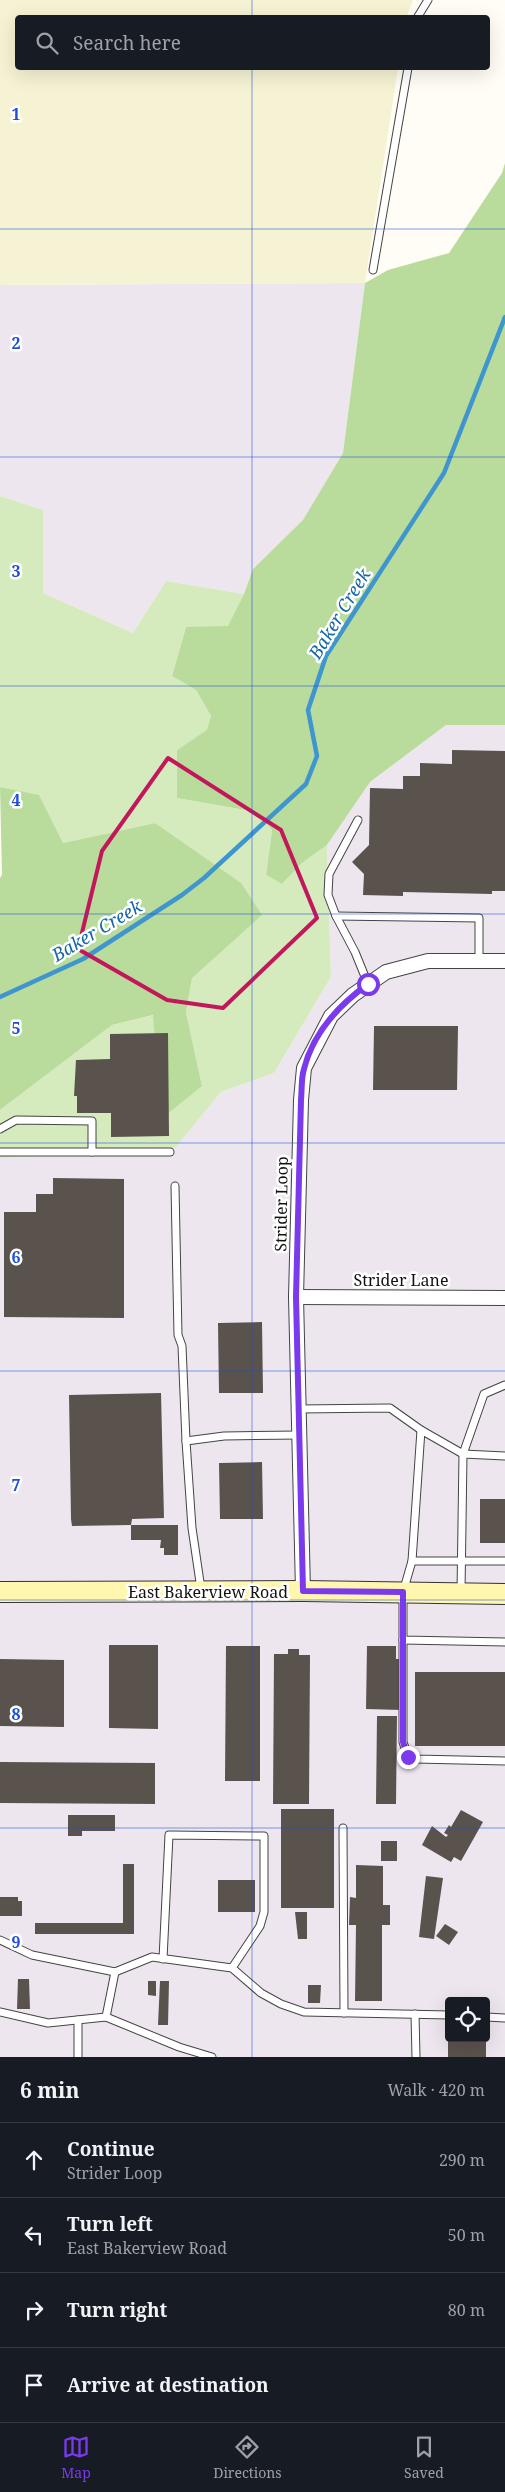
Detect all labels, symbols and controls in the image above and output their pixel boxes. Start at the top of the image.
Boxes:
search box [15,15,490,70]
icon: search [33,29,61,57]
text: Search here [73,30,181,56]
text: 1 [11,103,21,125]
text: 2 [11,332,21,354]
text: 3 [11,560,21,582]
water label: Baker Creek [302,563,376,664]
text: 4 [11,789,21,811]
water label: Baker Creek [46,893,147,967]
route start [357,973,380,996]
text: 5 [11,1017,21,1039]
street label: Strider Loop [269,1156,293,1252]
text: 6 [11,1246,21,1268]
street label: Strider Lane [354,1269,448,1291]
text: 7 [11,1474,21,1496]
street label: East Bakerview Road [128,1581,288,1603]
text: 8 [11,1703,21,1725]
route end [397,1746,420,1769]
text: 9 [11,1931,21,1953]
map controls [445,1997,490,2042]
button: locate [445,1997,490,2042]
text: 6 min [20,2076,79,2104]
text: Walk · 420 m [388,2079,485,2101]
text: Continue [67,2136,155,2162]
icon: ahead [20,2146,48,2174]
text: 290 m [439,2149,485,2171]
text: Strider Loop [67,2162,162,2184]
text: Turn left [67,2211,153,2237]
icon: left [20,2221,48,2249]
text: 50 m [448,2224,485,2246]
text: East Bakerview Road [67,2237,227,2259]
icon: right [20,2296,48,2324]
text: Turn right [67,2297,167,2323]
text: 80 m [448,2299,485,2321]
icon: arrive [20,2371,48,2399]
text: Arrive at destination [67,2372,269,2398]
tab: Map [61,2433,91,2482]
tab: Directions [213,2433,282,2482]
tab: Saved [404,2433,444,2482]

